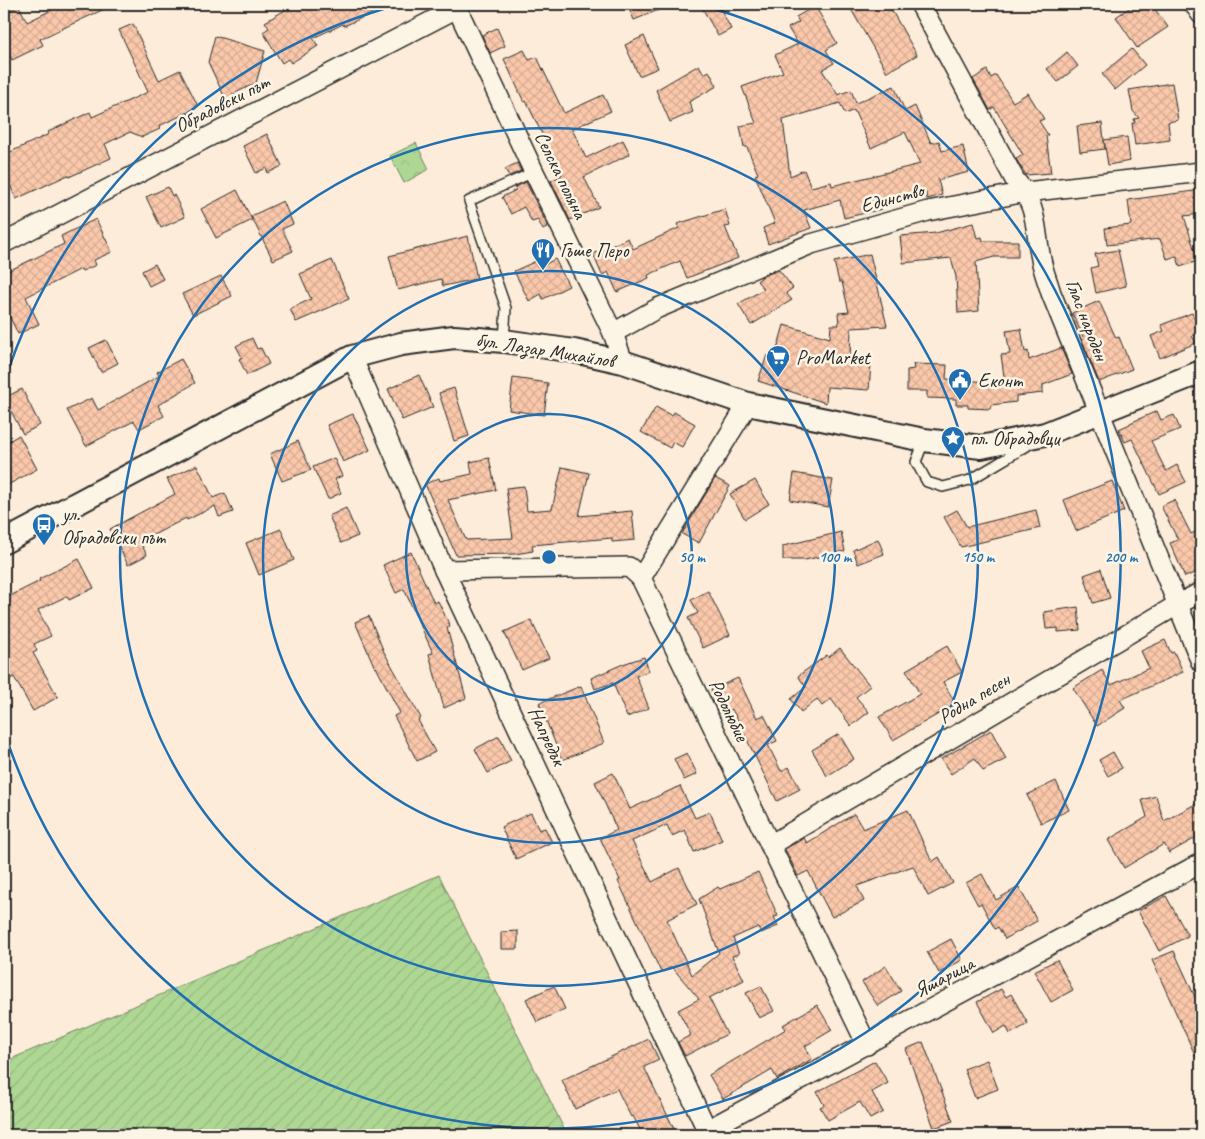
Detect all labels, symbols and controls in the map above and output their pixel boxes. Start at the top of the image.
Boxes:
street label: Обрадовски път [171,69,275,138]
street label: Селска поляна [529,127,594,225]
street label: Единство [858,177,928,218]
restaurant icon: Гъше Перо [530,237,556,271]
place label: Гъше Перо [560,238,629,263]
street label: Глас народен [1060,276,1115,366]
street label: бул. Лазар Михайлов [474,327,619,375]
supermarket icon: ProMarket [765,344,791,378]
place label: ProMarket [796,345,872,370]
public building icon: Еконт [947,367,973,401]
place label: Еконт [978,368,1023,393]
place icon: пл. Обрадовци [940,425,966,459]
place label: пл. Обрадовци [970,426,1061,451]
place label: ул. Обрадовски път [61,502,166,550]
bus stop icon: ул. Обрадовски път [31,512,57,546]
centre of rings [540,548,558,566]
text: 50 m [679,548,706,567]
text: 100 m [819,548,853,567]
text: 150 m [962,548,996,567]
text: 200 m [1105,548,1139,567]
street label: Родна песен [934,666,1016,729]
street label: Родолюбие [703,675,755,746]
street label: Напредък [523,703,572,771]
street label: Яшарица [910,950,980,1003]

